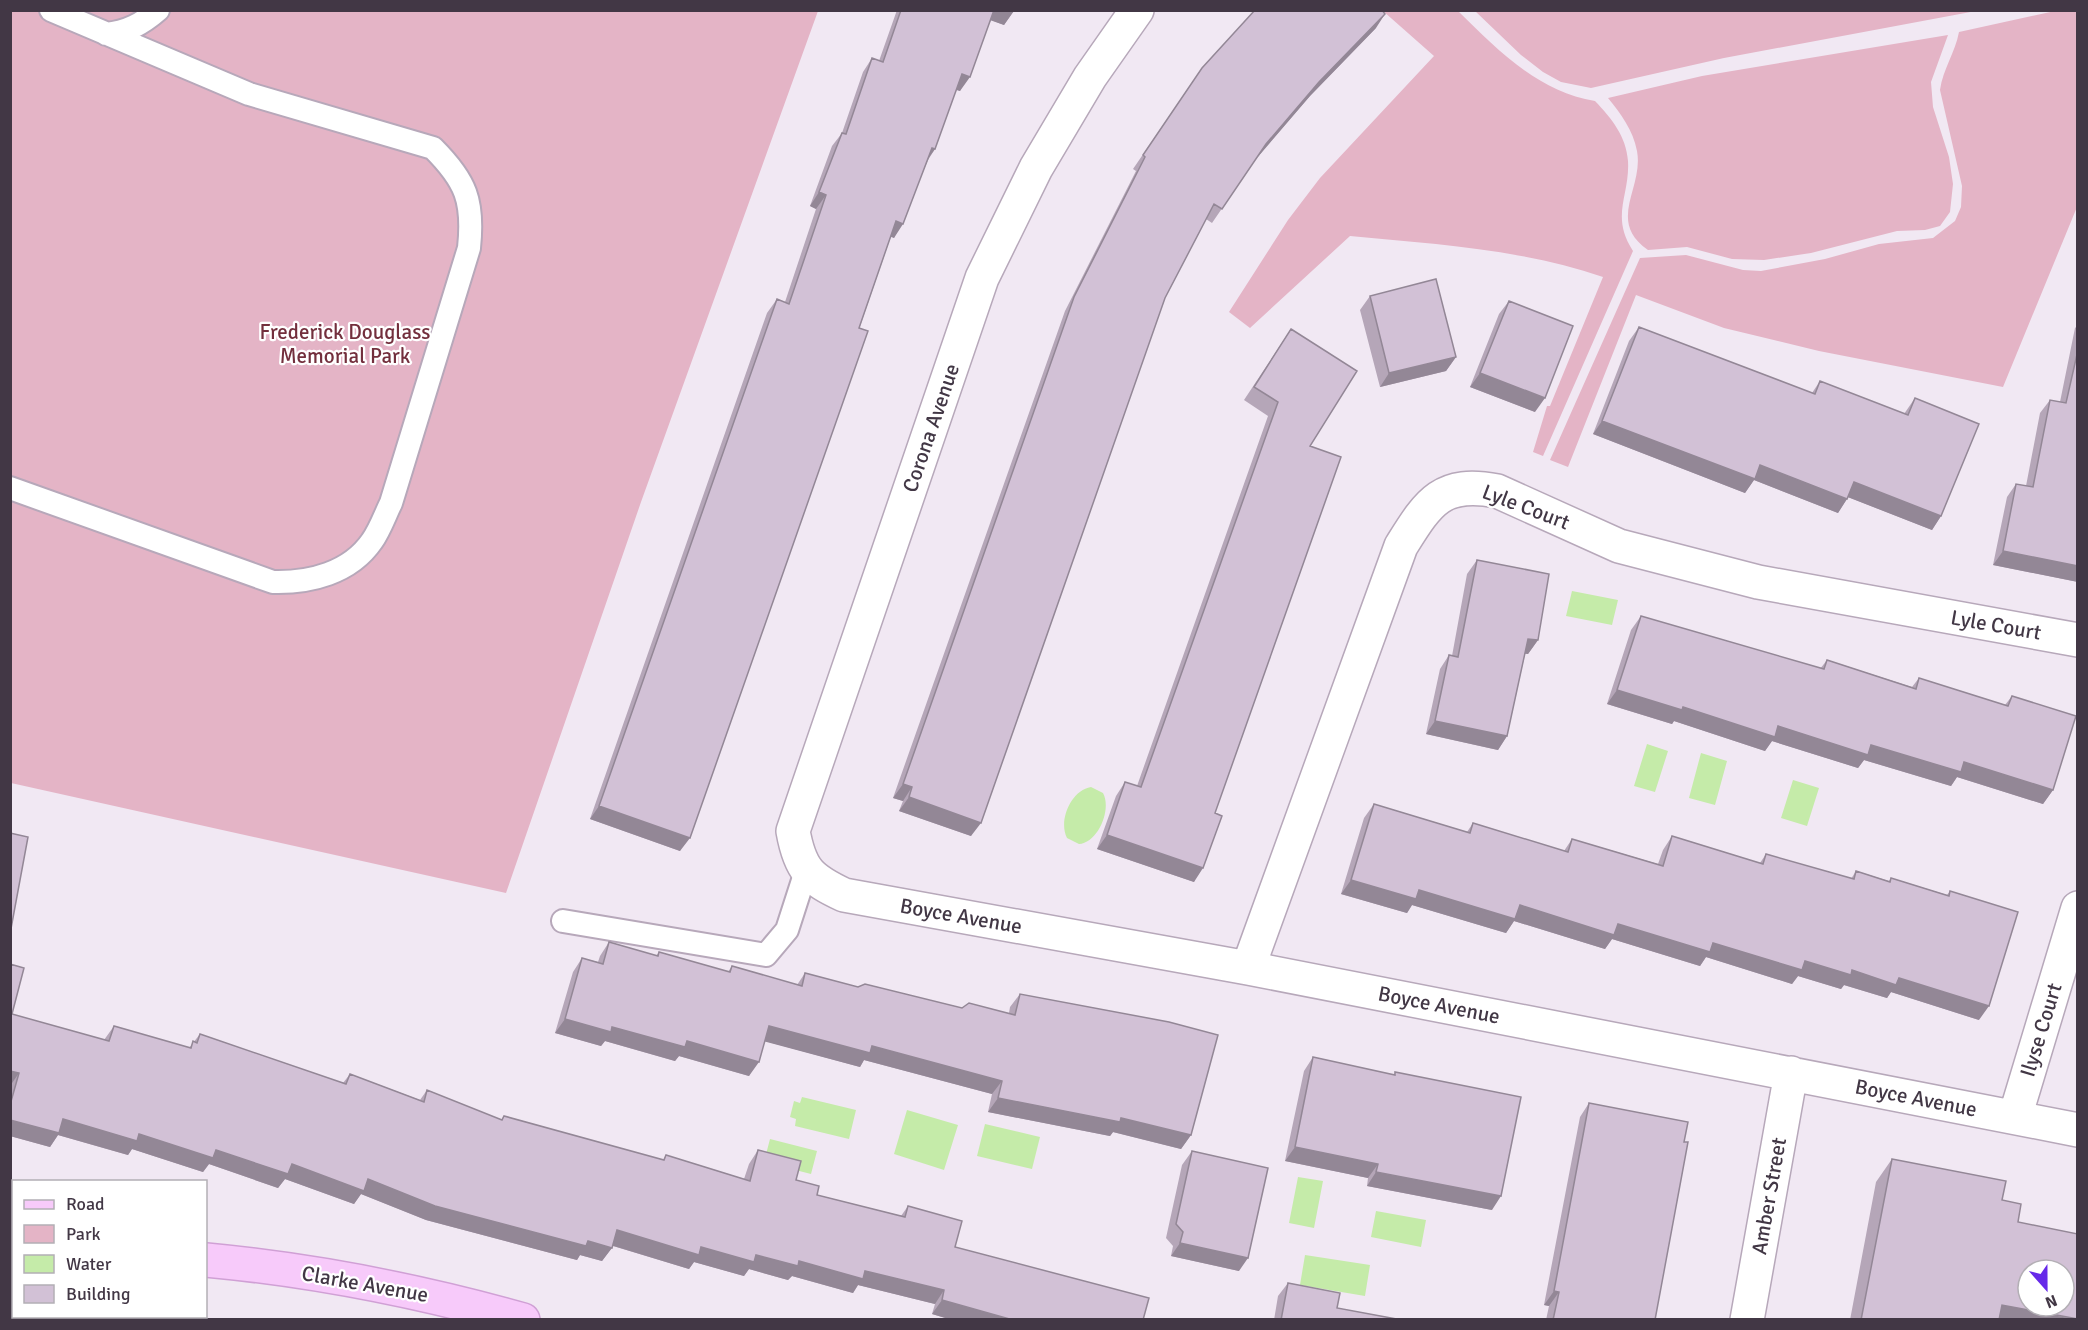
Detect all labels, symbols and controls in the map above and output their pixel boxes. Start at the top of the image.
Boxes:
park label: Frederick Douglass Memorial Park [259,319,431,369]
street label: Corona Avenue [897,360,965,496]
street label: Lyle Court [1479,478,1573,536]
street label: Lyle Court [1949,604,2043,646]
street label: Boyce Avenue [898,892,1024,940]
street label: Boyce Avenue [1376,980,1502,1030]
street label: Ilyse Court [2014,980,2068,1080]
street label: Boyce Avenue [1853,1073,1979,1123]
street label: Amber Street [1746,1136,1792,1256]
legend [12,1180,207,1318]
text: Road [66,1193,105,1215]
text: Park [66,1223,101,1245]
text: Water [66,1253,112,1275]
north arrow [2016,1258,2076,1318]
street label: Clarke Avenue [300,1260,430,1308]
text: Building [66,1283,130,1305]
text: N [2042,1290,2060,1312]

